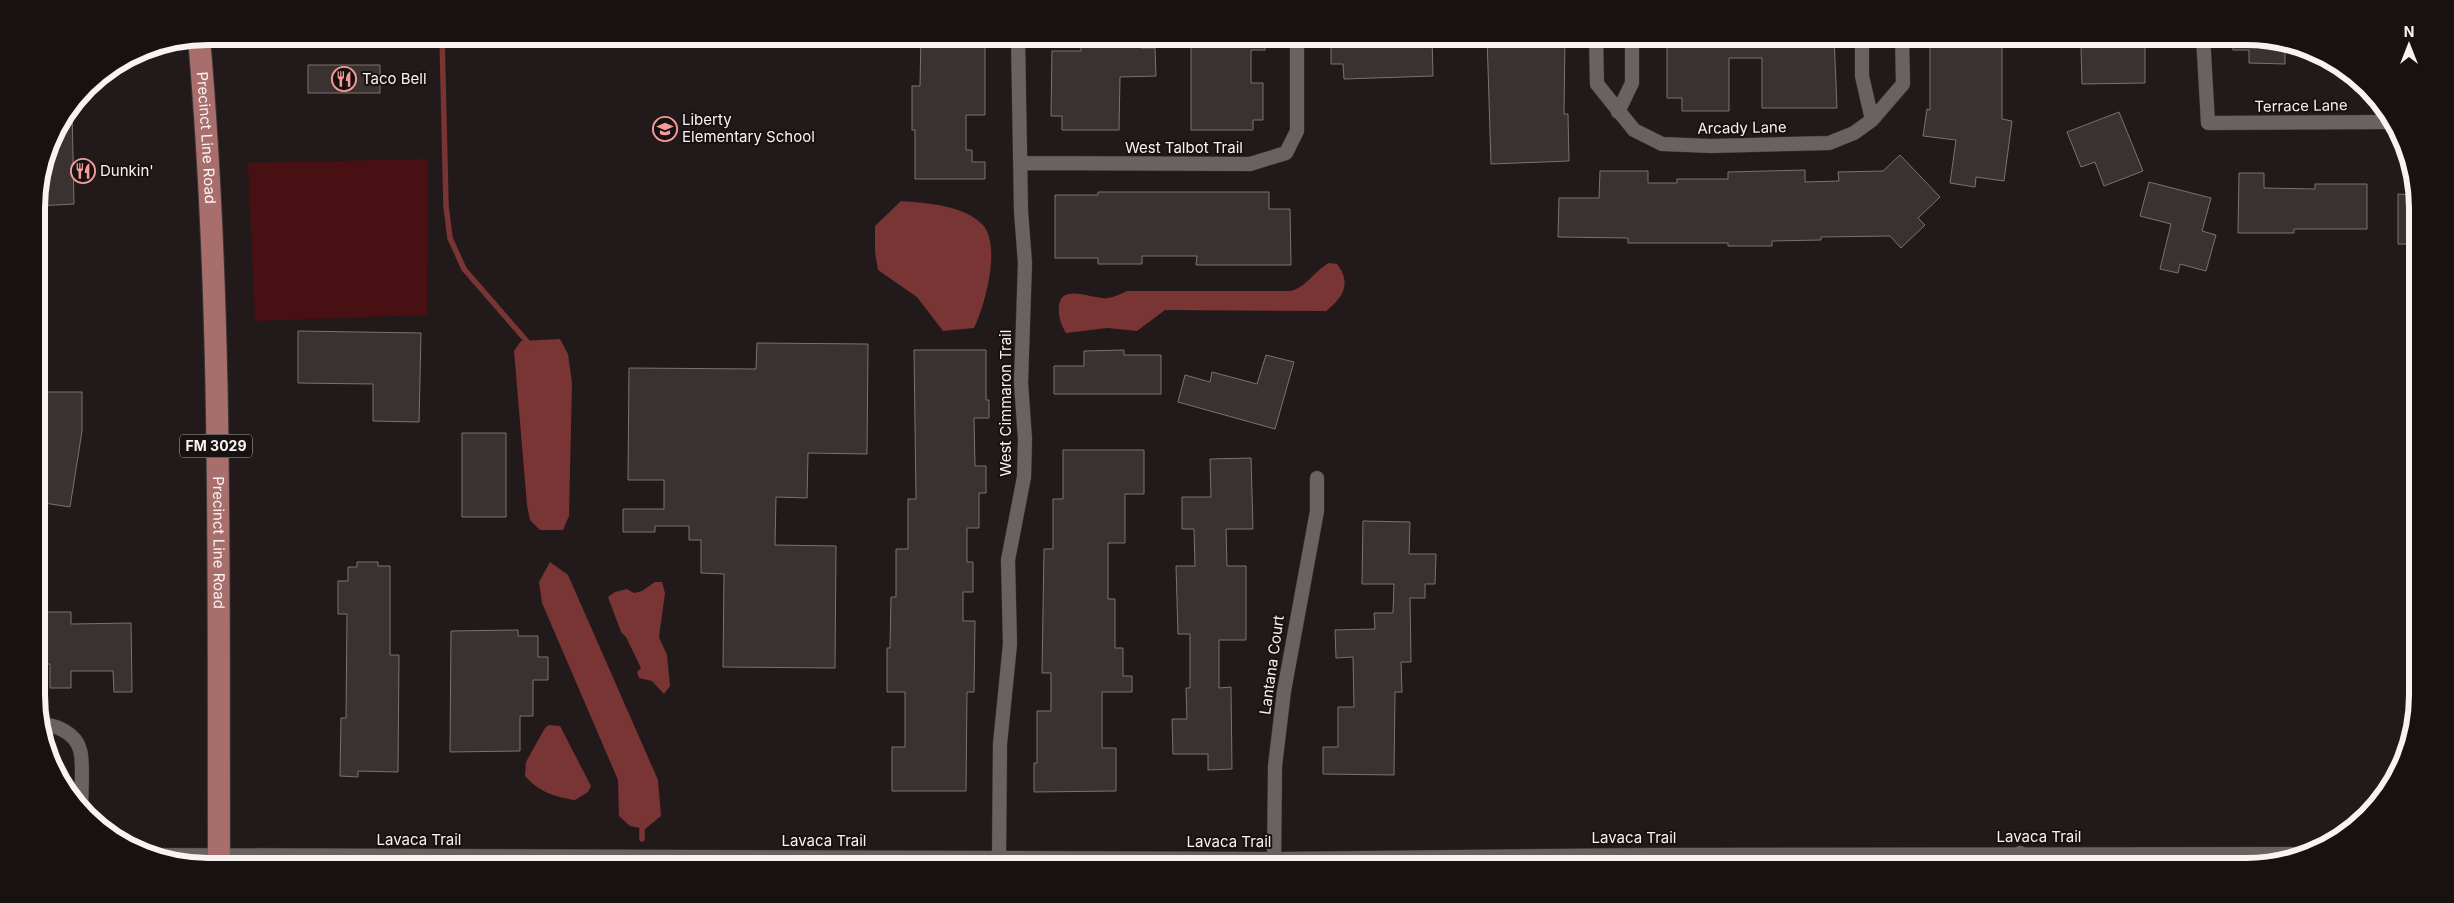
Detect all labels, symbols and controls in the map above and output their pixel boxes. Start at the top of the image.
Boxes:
north arrow [2384,20,2434,70]
text: N [2404,23,2414,40]
restaurant icon: Taco Bell [331,66,357,92]
place label: Taco Bell [362,69,427,88]
street label: Precinct Line Road [193,71,220,204]
street label: Terrace Lane [2254,95,2348,116]
place label: Liberty Elementary School [682,110,815,146]
school or university icon: Liberty Elementary School [652,116,678,142]
street label: Arcady Lane [1697,117,1787,138]
street label: West Talbot Trail [1125,138,1243,157]
restaurant icon: Dunkin' [70,158,96,184]
place label: Dunkin' [100,161,154,180]
street label: West Cimmaron Trail [996,330,1015,476]
road number: FM 3029 [180,434,252,458]
street label: Precinct Line Road [209,476,229,609]
street label: Lantana Court [1255,614,1288,716]
street label: Lavaca Trail [1997,827,2082,846]
street label: Lavaca Trail [1592,828,1677,847]
street label: Lavaca Trail [377,830,462,849]
street label: Lavaca Trail [782,831,867,850]
street label: Lavaca Trail [1187,832,1272,851]

